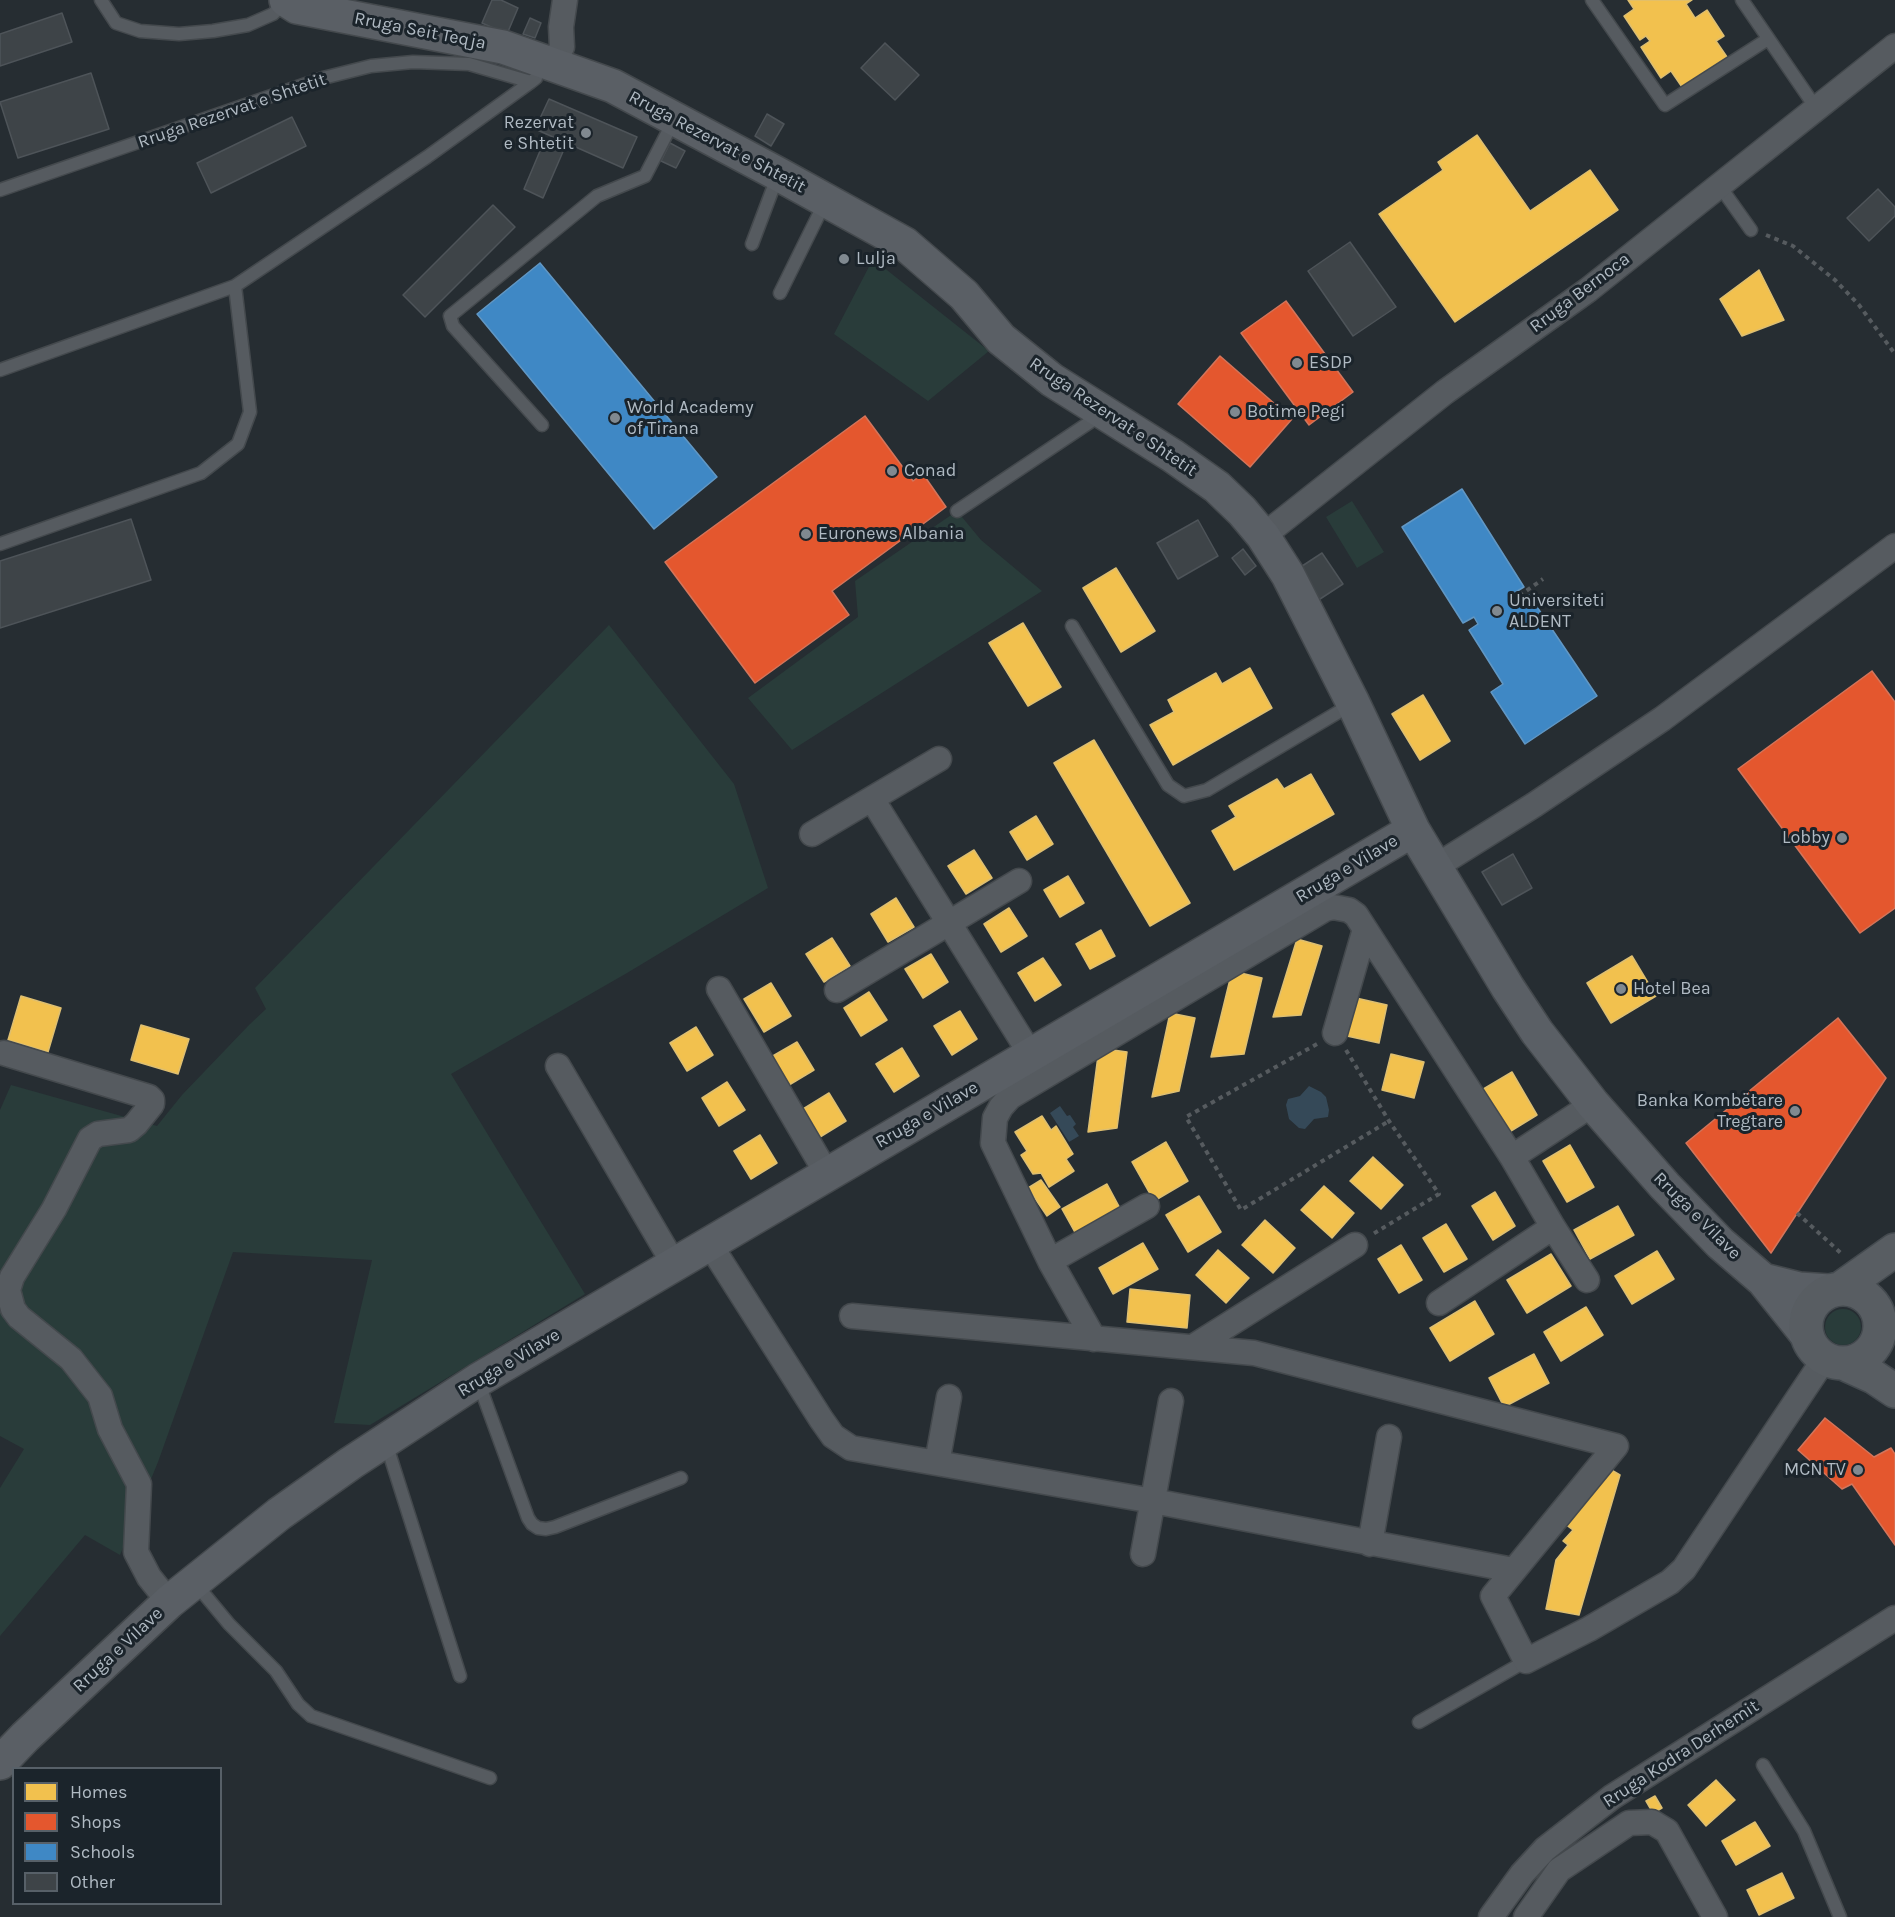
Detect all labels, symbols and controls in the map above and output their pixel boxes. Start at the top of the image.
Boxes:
street label: Rruga Seit Teqja [352,8,488,54]
street label: Rruga Rezervat e Shtetit [135,69,329,153]
street label: Rruga Rezervat e Shtetit [625,86,809,198]
place label: Rezervat e Shtetit [504,112,574,154]
marker: Rezervat e Shtetit [579,126,593,140]
place label: Lulja [856,248,896,270]
street label: Rruga Bernoca [1526,248,1634,338]
marker: Lulja [837,252,851,266]
place label: ESDP [1309,352,1352,374]
street label: Rruga Rezervat e Shtetit [1025,353,1201,481]
marker: ESDP [1290,356,1304,370]
place label: World Academy of Tirana [627,397,754,440]
place label: Botime Pegi [1247,401,1345,423]
marker: Botime Pegi [1228,405,1242,419]
marker: World Academy of Tirana [608,411,622,425]
place label: Conad [904,460,956,482]
marker: Conad [885,464,899,478]
place label: Euronews Albania [818,523,964,545]
marker: Euronews Albania [799,527,813,541]
place label: Universiteti ALDENT [1509,590,1605,632]
marker: Universiteti ALDENT [1490,604,1504,618]
place label: Lobby [1782,827,1830,849]
street label: Rruga e Vilave [1292,830,1402,908]
marker: Lobby [1835,831,1849,845]
place label: Hotel Bea [1633,978,1711,1000]
marker: Hotel Bea [1614,982,1628,996]
street label: Rruga e Vilave [872,1077,982,1153]
place label: Banka Kombëtare Tregtare [1637,1090,1783,1132]
marker: Banka Kombëtare Tregtare [1788,1104,1802,1118]
street label: Rruga e Vilave [1649,1168,1745,1264]
street label: Rruga e Vilave [454,1324,564,1402]
place label: MCN TV [1784,1459,1846,1481]
marker: MCN TV [1851,1463,1865,1477]
street label: Rruga e Vilave [69,1603,167,1697]
street label: Rruga Kodra Derhemit [1599,1695,1763,1813]
legend [12,1767,222,1905]
text: Homes [70,1781,127,1803]
text: Shops [70,1811,122,1833]
text: Schools [70,1841,135,1863]
text: Other [70,1871,115,1893]

